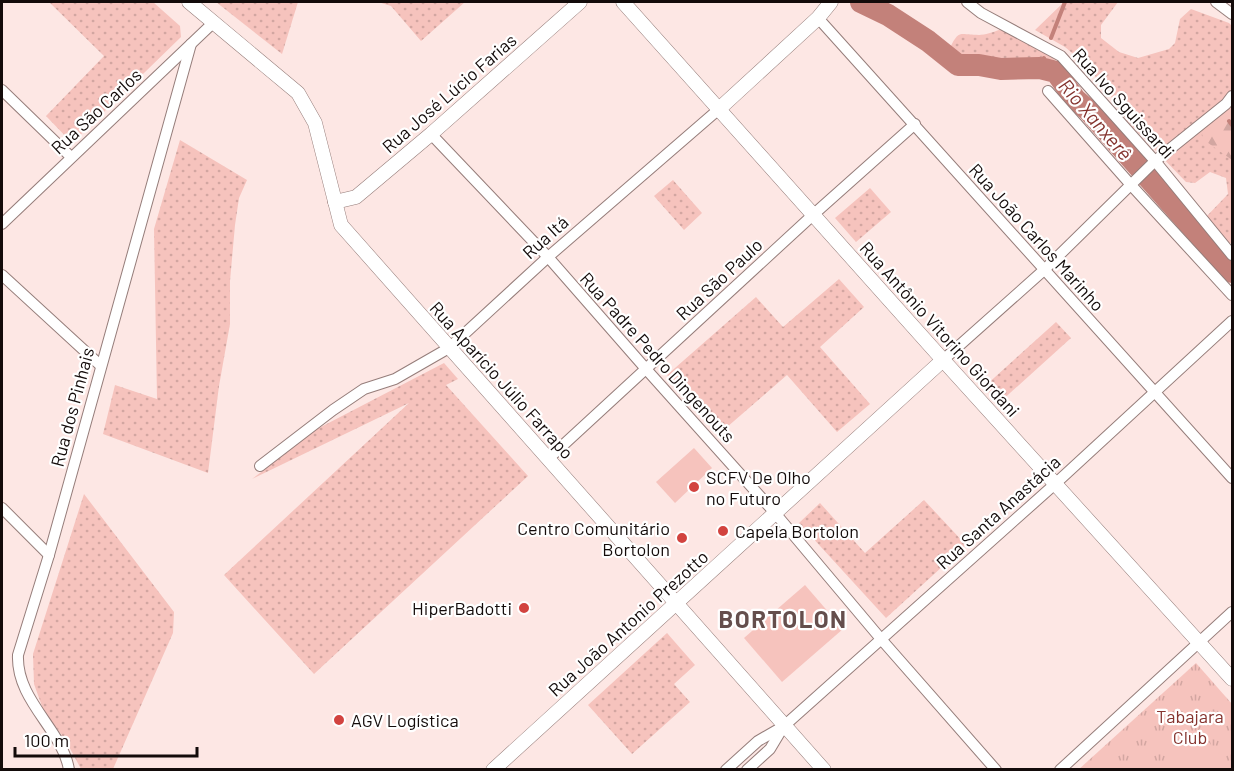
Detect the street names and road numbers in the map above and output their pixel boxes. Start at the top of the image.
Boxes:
street label: Rua José Lúcio Farias [377,29,521,157]
street label: Rua Ivo Sguissardi [1069,43,1179,163]
street label: Rua São Carlos [46,64,146,158]
street label: Rua João Carlos Marinho [965,159,1109,315]
street label: Rua Itá [518,211,572,263]
street label: Rua São Paulo [671,234,767,324]
street label: Rua Antônio Vitorino Giordani [855,237,1025,421]
street label: Rua Padre Pedro Dingenouts [576,267,740,447]
street label: Rua Aparício Júlio Farrapo [426,297,578,463]
street label: Rua dos Pinhais [46,345,98,469]
street label: Rua Santa Anastácia [931,450,1065,574]
street label: Rua João Antonio Prezotto [543,545,713,701]

